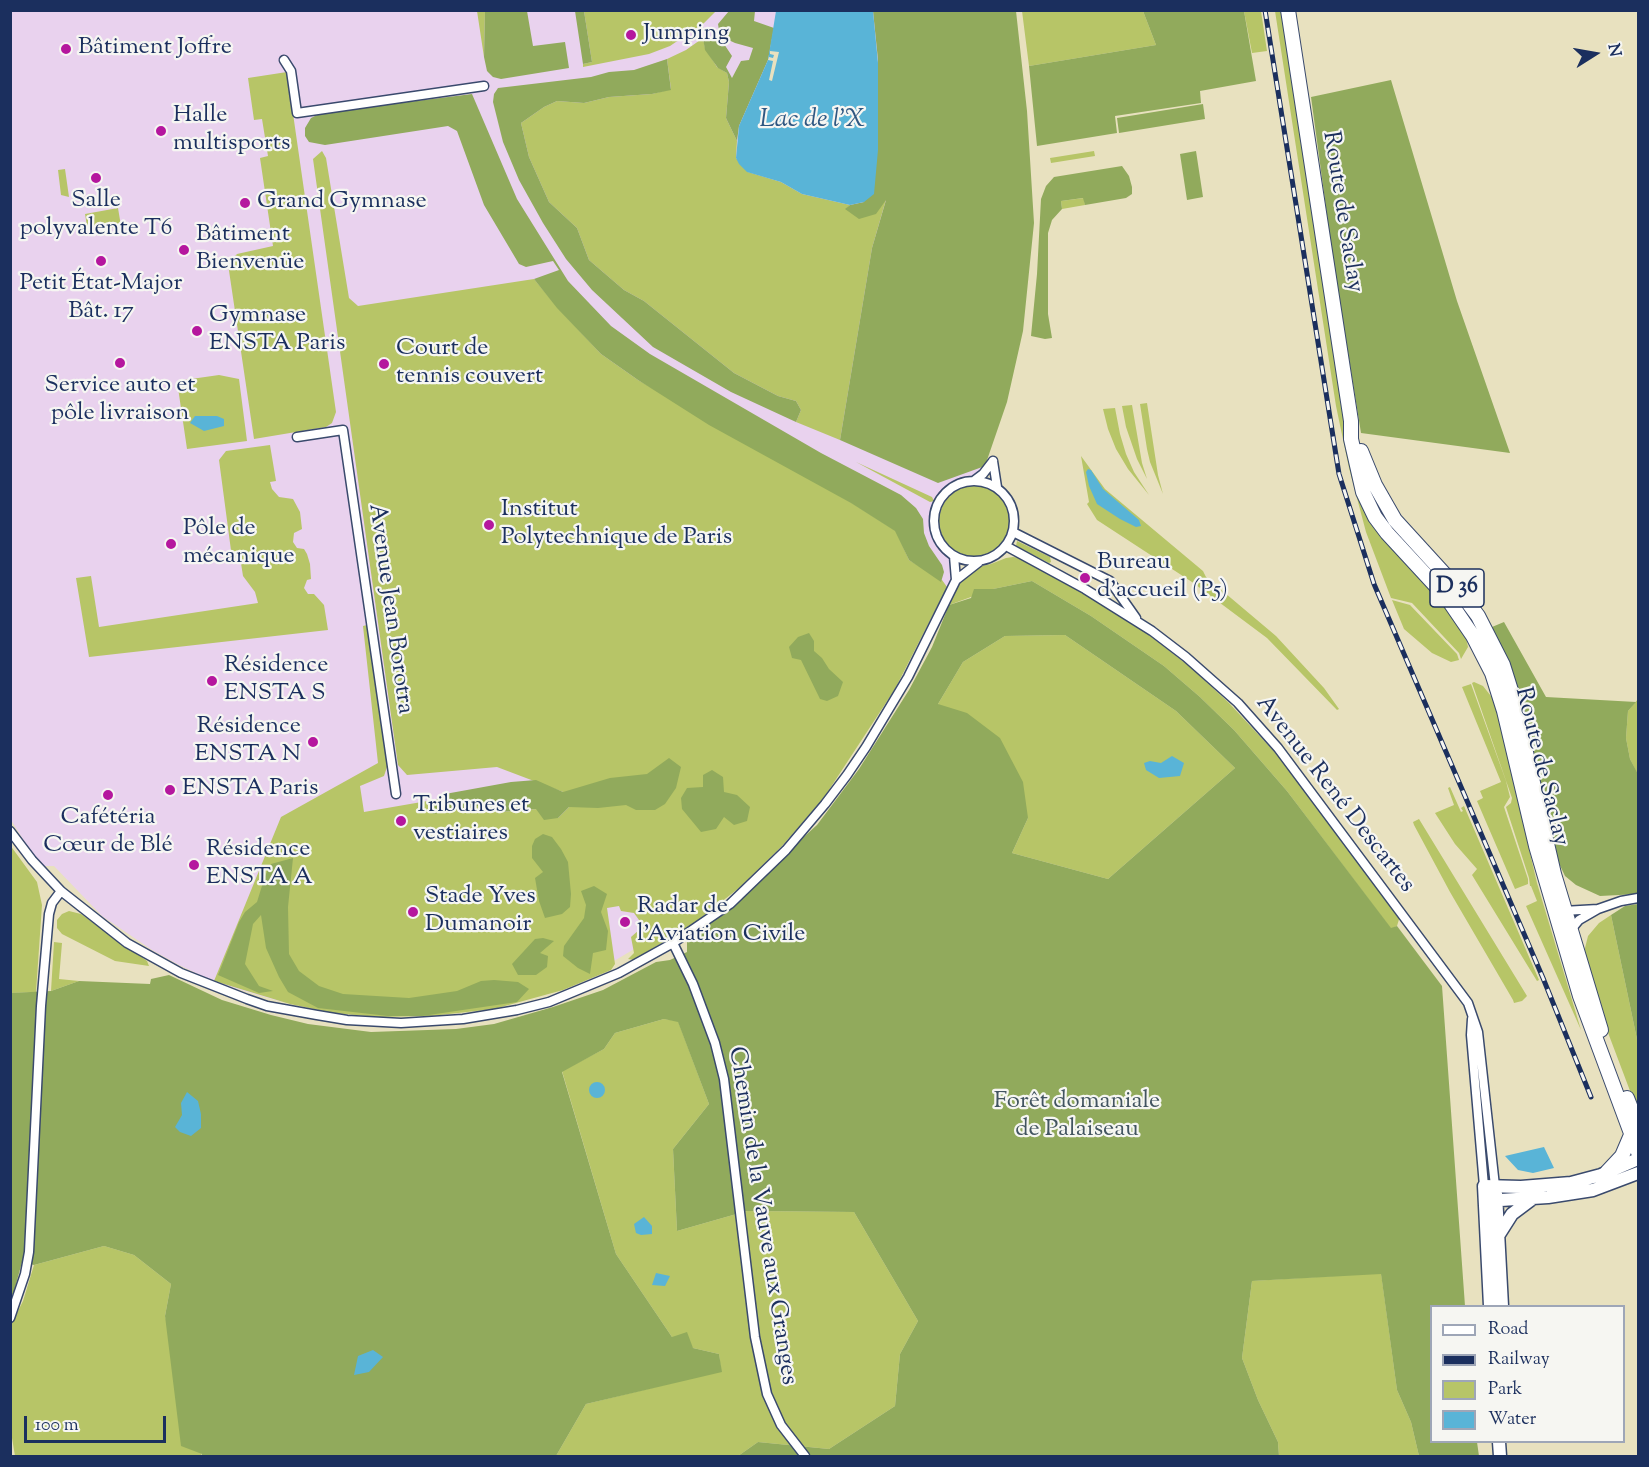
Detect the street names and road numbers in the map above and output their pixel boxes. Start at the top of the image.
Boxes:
street label: Route de Saclay [1314,129,1368,295]
street label: Avenue Jean Borotra [360,502,418,716]
road number: D 36 [1430,569,1484,607]
street label: Route de Saclay [1506,685,1574,849]
street label: Avenue René Descartes [1248,691,1420,899]
street label: Chemin de la Vauve aux Granges [720,1045,802,1387]

